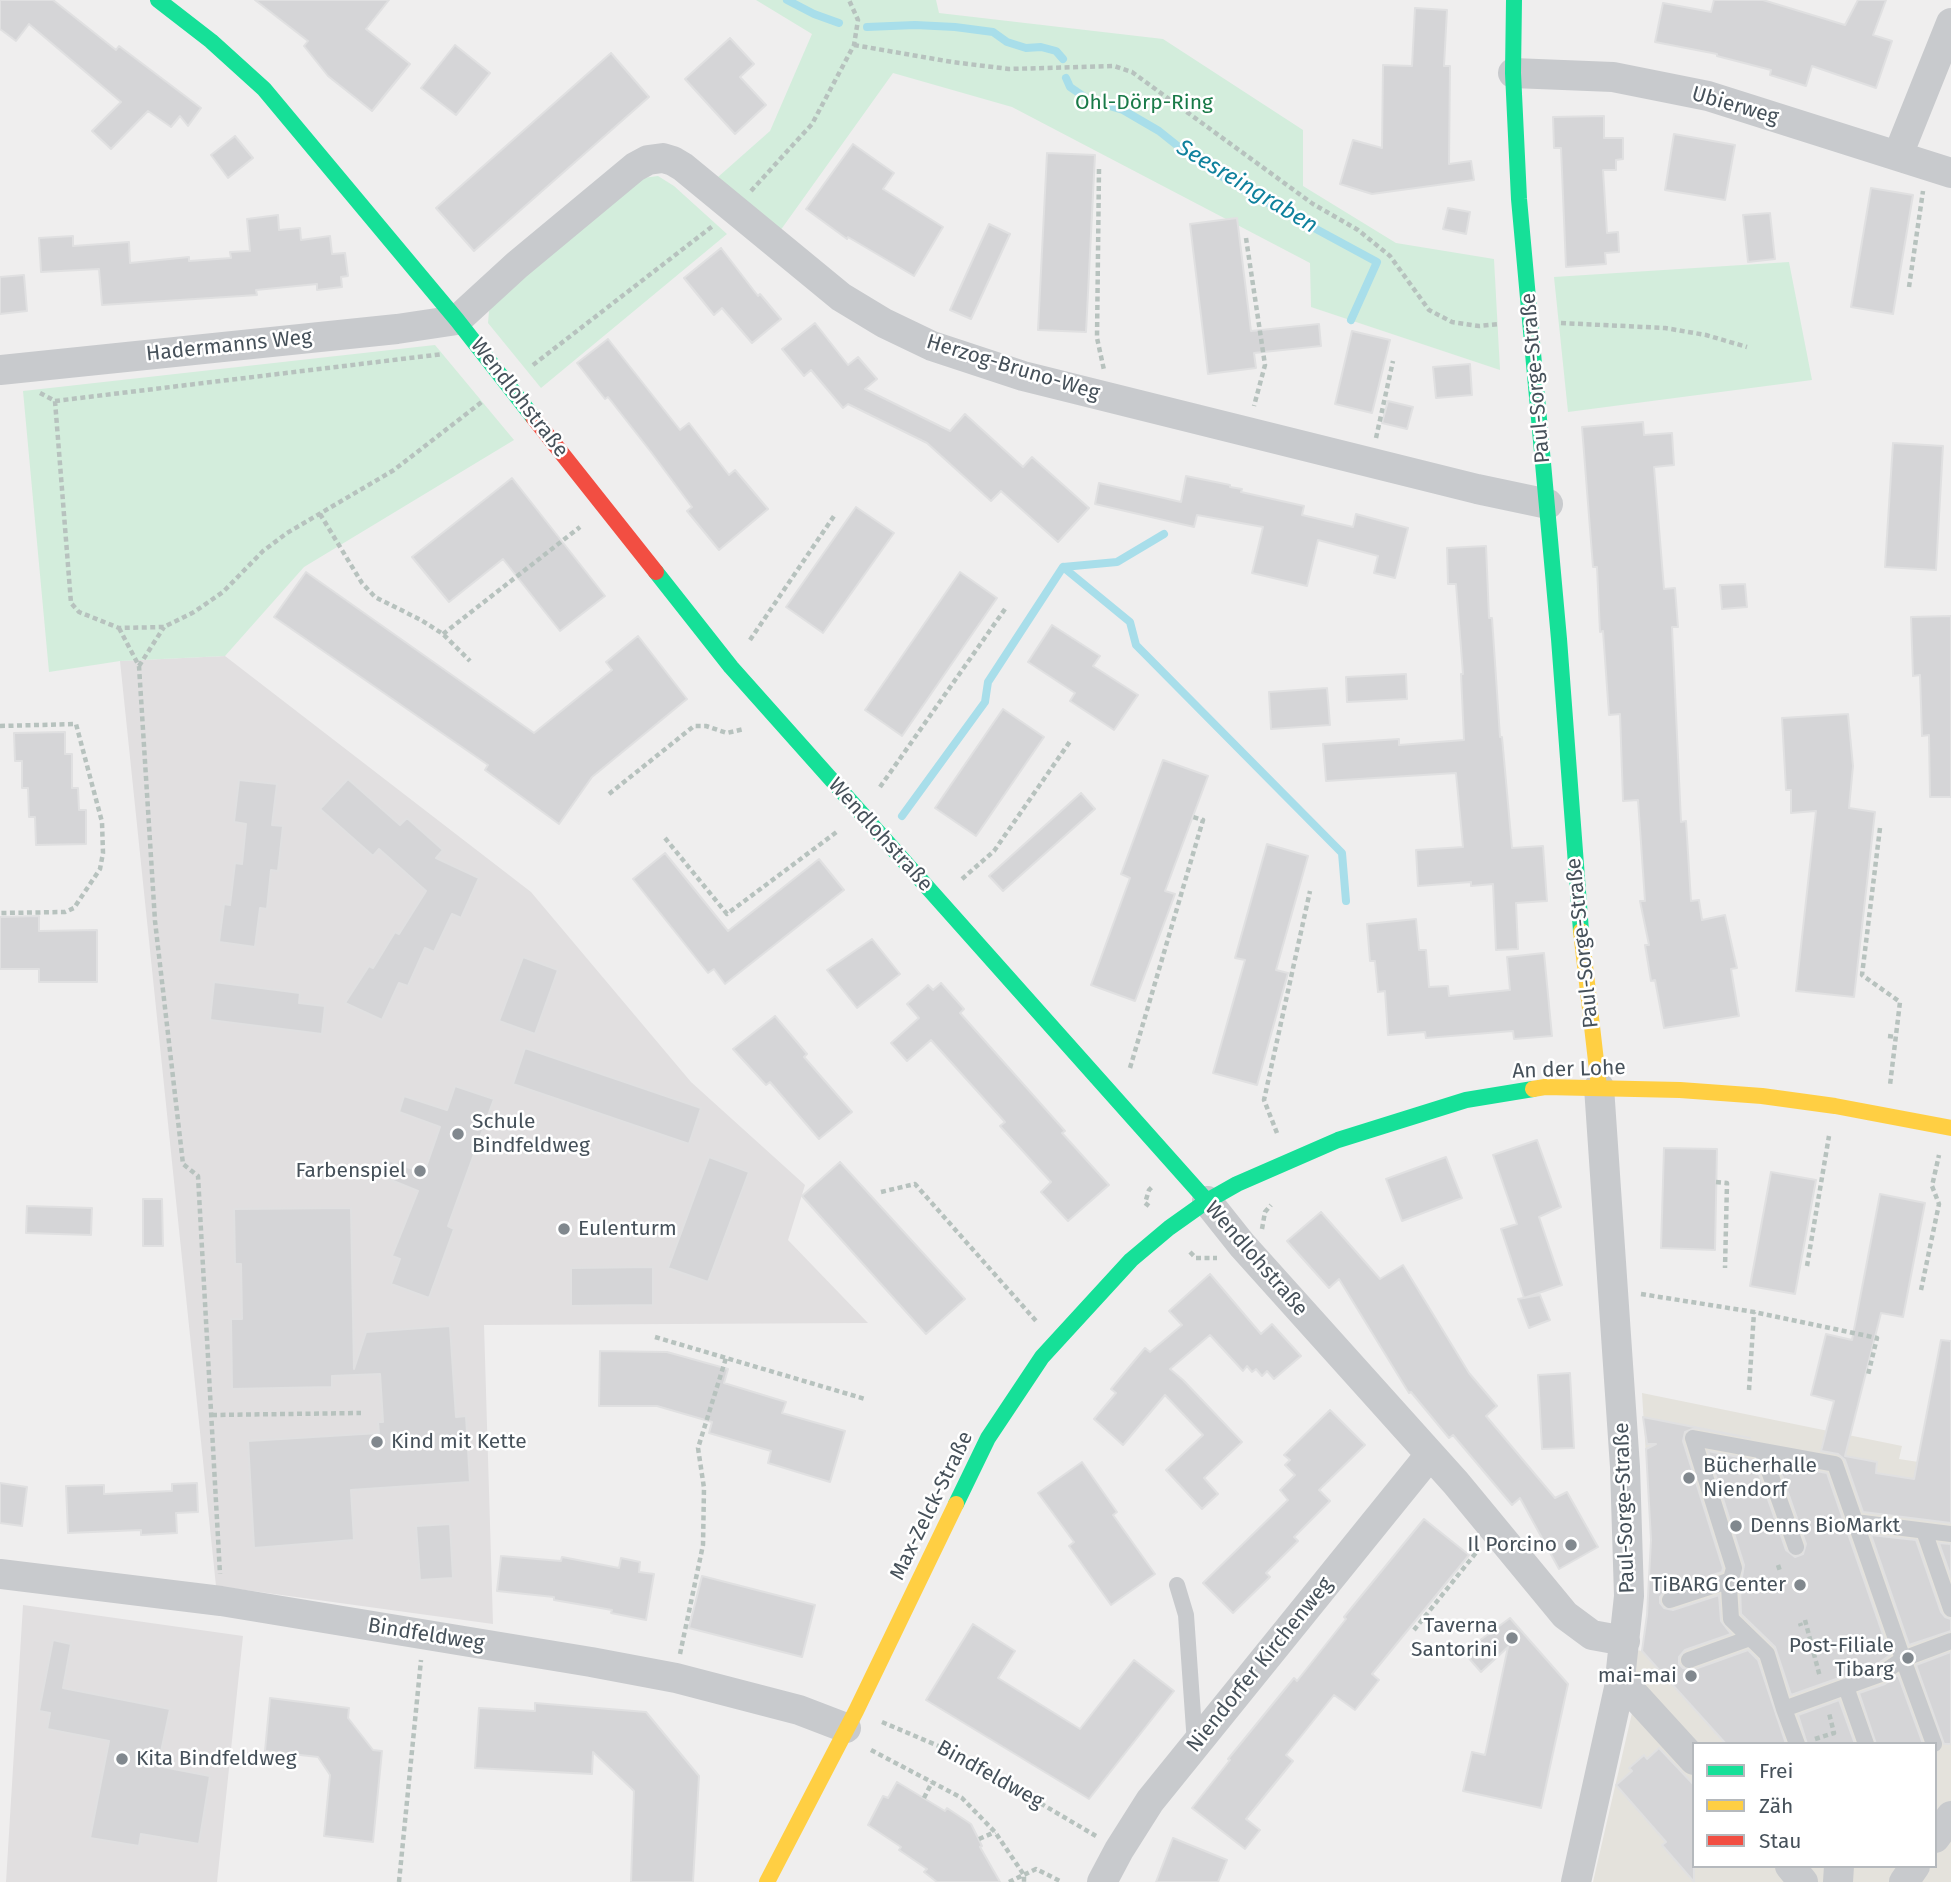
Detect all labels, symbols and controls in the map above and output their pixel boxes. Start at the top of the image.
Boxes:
street label: Ubierweg [1689,82,1781,130]
park label: Ohl-Dörp-Ring [1075,90,1213,116]
water label: Seesreingraben [1172,134,1322,240]
street label: Paul-Sorge-Straße [1516,292,1556,464]
street label: Hadermanns Weg [145,325,313,367]
street label: Herzog-Bruno-Weg [923,330,1103,406]
street label: Wendlohstraße [465,333,573,463]
street label: Wendlohstraße [822,773,938,897]
street label: Paul-Sorge-Straße [1562,857,1604,1029]
street label: An der Lohe [1512,1055,1626,1085]
place label: Schule Bindfeldweg [472,1109,590,1159]
marker: Schule Bindfeldweg [450,1126,466,1142]
place label: Farbenspiel [295,1158,406,1184]
marker: Farbenspiel [412,1163,428,1179]
street label: Wendlohstraße [1199,1196,1313,1322]
place label: Eulenturm [578,1216,677,1242]
marker: Eulenturm [556,1221,572,1237]
street label: Paul-Sorge-Straße [1609,1422,1641,1594]
street label: Max-Zelck-Straße [885,1427,979,1585]
place label: Kind mit Kette [391,1429,527,1455]
marker: Kind mit Kette [369,1434,385,1450]
place label: Bücherhalle Niendorf [1703,1453,1817,1503]
marker: Bücherhalle Niendorf [1681,1470,1697,1486]
place label: Denns BioMarkt [1750,1513,1900,1539]
marker: Denns BioMarkt [1728,1518,1744,1534]
place label: Il Porcino [1467,1532,1557,1558]
marker: Il Porcino [1563,1537,1579,1553]
street label: Niendorfer Kirchenweg [1182,1572,1338,1758]
place label: TiBARG Center [1651,1572,1786,1598]
marker: TiBARG Center [1792,1577,1808,1593]
street label: Bindfeldweg [366,1613,486,1657]
place label: Taverna Santorini [1411,1613,1498,1663]
marker: Taverna Santorini [1504,1630,1520,1646]
place label: Post-Filiale Tibarg [1789,1633,1894,1683]
marker: Post-Filiale Tibarg [1900,1650,1916,1666]
place label: mai-mai [1598,1663,1677,1689]
marker: mai-mai [1683,1668,1699,1684]
street label: Bindfeldweg [932,1735,1048,1815]
legend [1692,1742,1937,1868]
place label: Kita Bindfeldweg [136,1746,297,1772]
marker: Kita Bindfeldweg [114,1751,130,1767]
text: Frei [1759,1758,1793,1784]
text: Zäh [1759,1793,1793,1819]
text: Stau [1759,1828,1802,1854]

